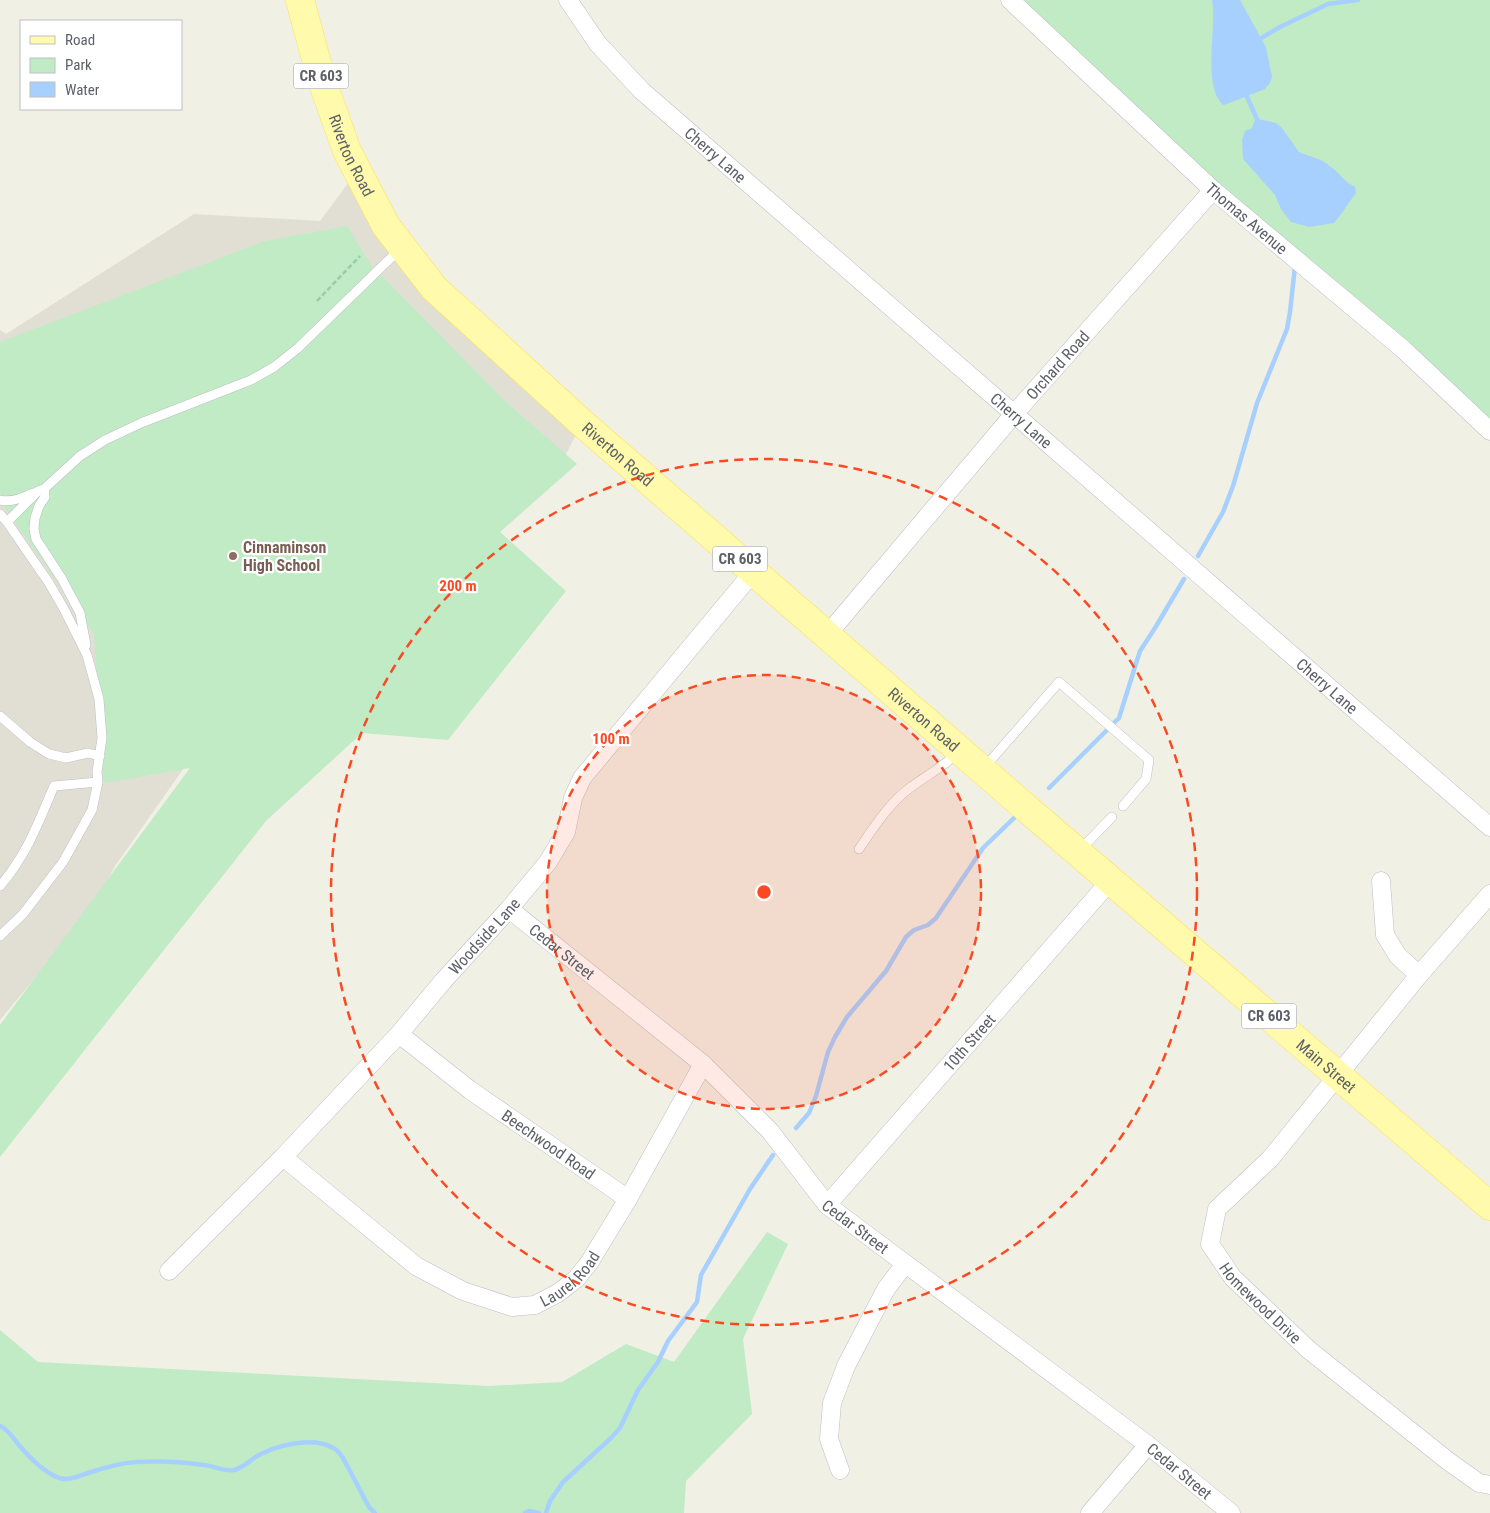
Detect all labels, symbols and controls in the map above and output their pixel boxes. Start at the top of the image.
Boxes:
legend [20,20,182,110]
text: Road [65,31,95,49]
text: Park [65,56,92,74]
road number: CR 603 [294,64,348,88]
text: Water [65,81,100,99]
street label: Riverton Road [325,112,378,199]
street label: Cherry Lane [681,123,750,187]
street label: Thomas Avenue [1202,179,1291,258]
street label: Orchard Road [1022,327,1093,403]
street label: Cherry Lane [987,389,1056,452]
street label: Riverton Road [578,418,657,490]
place label: Cinnaminson High School [243,538,326,575]
road number: CR 603 [712,546,768,572]
marker: Cinnaminson High School [227,550,239,562]
text: 200 m [439,577,477,595]
street label: Cherry Lane [1293,654,1362,718]
street label: Riverton Road [885,683,963,755]
text: 100 m [592,730,630,748]
centre of rings [755,883,773,901]
street label: Woodside Lane [445,894,524,978]
street label: Cedar Street [526,920,599,983]
road number: CR 603 [1242,1004,1296,1028]
street label: 10th Street [939,1010,999,1075]
street label: Main Street [1293,1035,1360,1097]
street label: Beechwood Road [498,1105,599,1183]
street label: Cedar Street [818,1195,893,1257]
street label: Laurel Road [537,1248,603,1310]
street label: Homewood Drive [1216,1259,1305,1347]
street label: Cedar Street [1143,1439,1216,1503]

